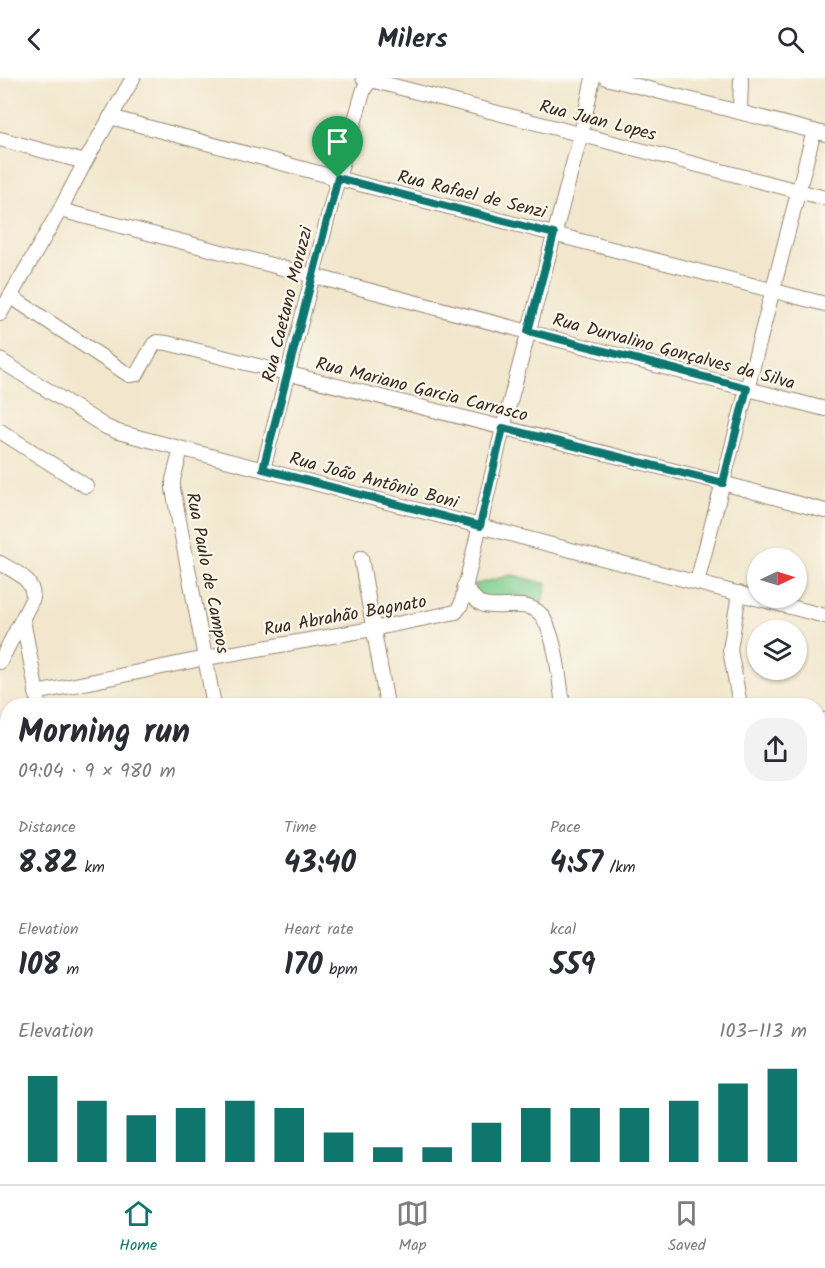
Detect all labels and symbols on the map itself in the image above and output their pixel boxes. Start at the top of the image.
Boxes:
street label: Rua Juan Lopes [536,93,659,150]
pin [312,116,363,178]
street label: Rua Rafael de Senzi [394,163,550,228]
street label: Rua Caetano Moruzzi [255,223,322,385]
street label: Rua Durvalino Gonçalves da Silva [549,306,798,399]
street label: Rua Mariano Garcia Carrasco [312,350,531,431]
street label: Rua João Antônio Boni [286,445,462,518]
street label: Rua Paulo de Campos [177,490,236,657]
north arrow [747,548,807,608]
street label: Rua Abrahão Bagnato [262,588,429,645]

